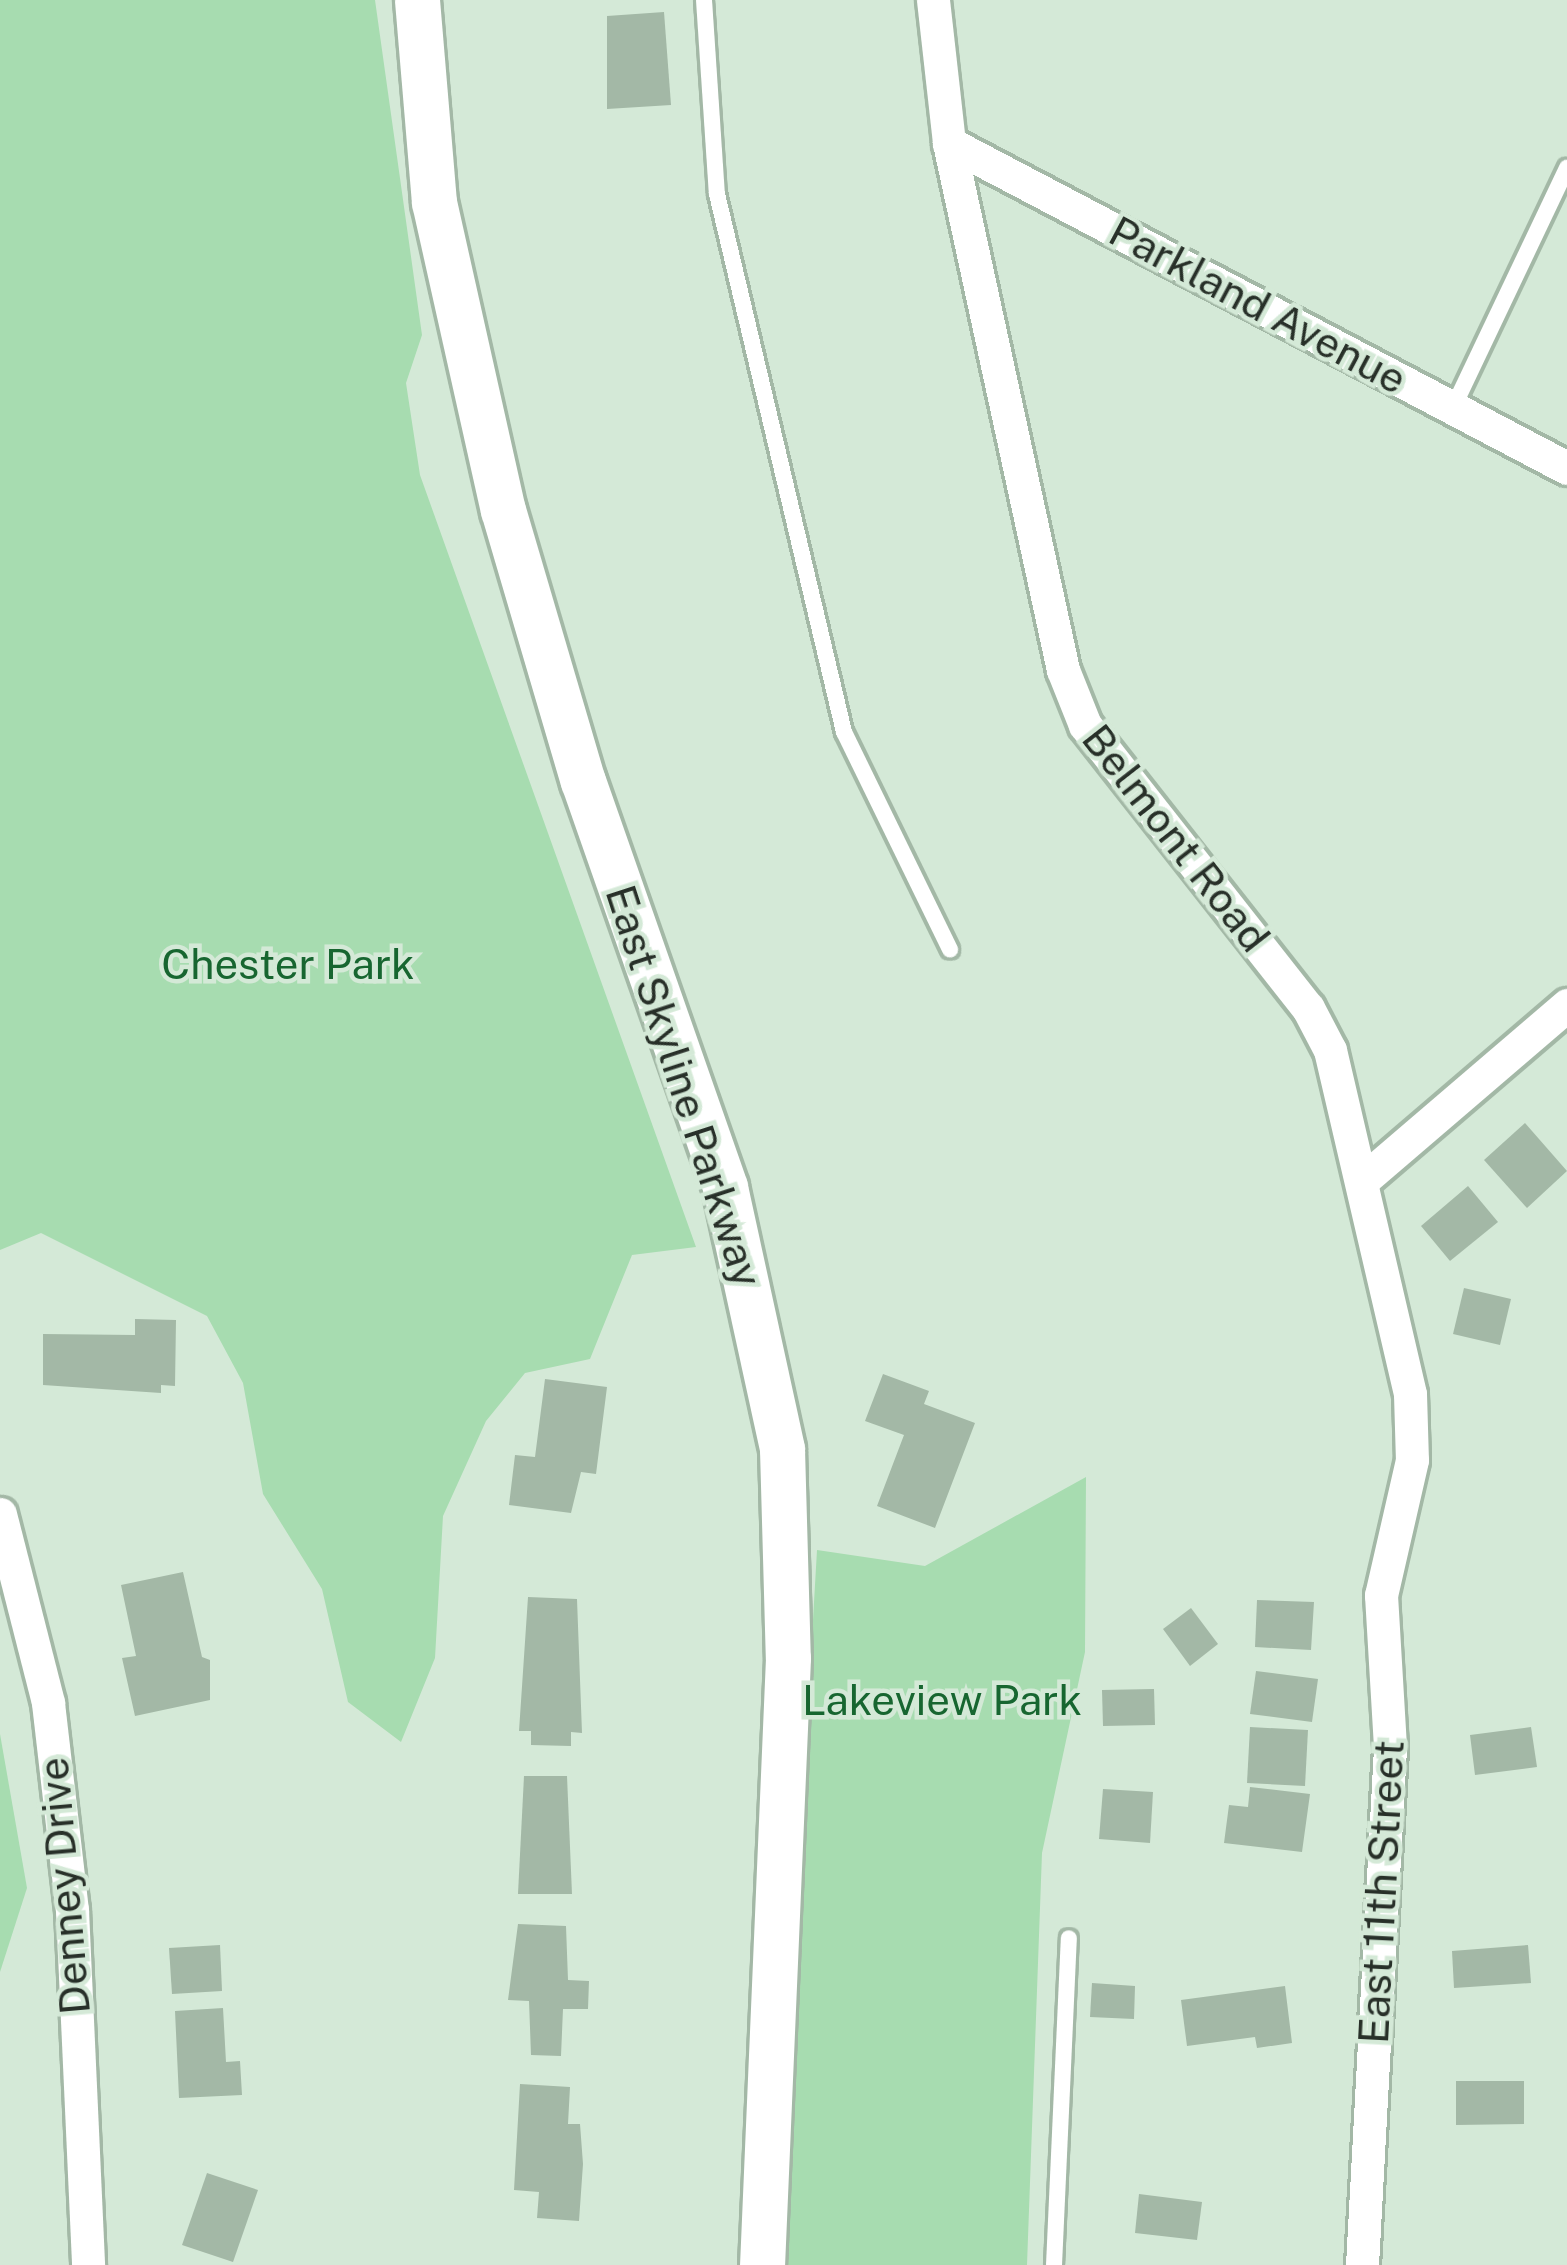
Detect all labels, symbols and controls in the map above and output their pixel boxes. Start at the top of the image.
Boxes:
street label: Parkland Avenue [1101,206,1415,404]
street label: Belmont Road [1072,715,1280,961]
street label: East Skyline Parkway [595,879,773,1293]
park label: Chester Park [161,939,415,989]
park label: Lakeview Park [802,1675,1082,1725]
street label: East 11th Street [1348,1739,1414,2045]
street label: Denney Drive [28,1755,100,2017]

